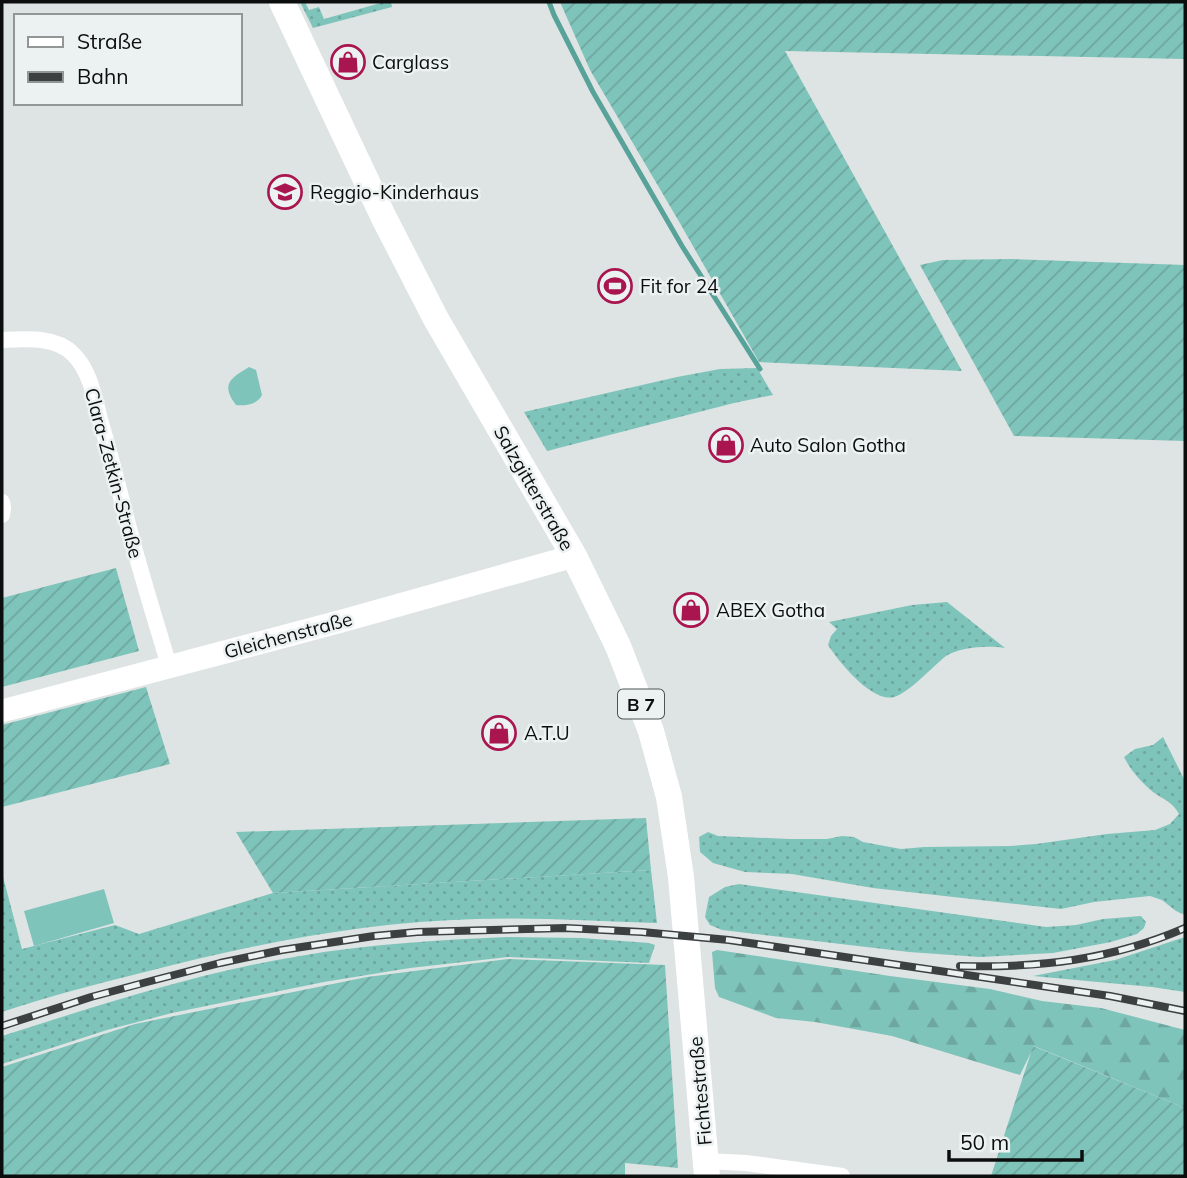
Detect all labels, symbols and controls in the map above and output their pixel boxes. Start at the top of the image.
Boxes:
legend [14,14,242,105]
text: Straße [77,28,142,54]
shop icon: Carglass [329,43,367,81]
place label: Carglass [372,50,449,74]
text: Bahn [77,63,129,89]
school or university icon: Reggio-Kinderhaus [266,173,304,211]
place label: Reggio-Kinderhaus [310,180,479,204]
sports icon: Fit for 24 [596,267,634,305]
place label: Fit for 24 [640,274,718,298]
street label: Clara-Zetkin-Straße [80,385,148,561]
street label: Salzgitterstraße [489,421,579,555]
shop icon: Auto Salon Gotha [707,426,745,464]
place label: Auto Salon Gotha [750,433,906,457]
shop icon: ABEX Gotha [672,591,710,629]
place label: ABEX Gotha [716,598,825,622]
street label: Gleichenstraße [221,606,355,664]
road number: B 7 [618,690,664,718]
shop icon: A.T.U [480,714,518,752]
place label: A.T.U [524,721,570,745]
street label: Fichtestraße [683,1036,717,1146]
scale bar [949,1118,1082,1162]
text: 50 m [960,1129,1009,1155]

